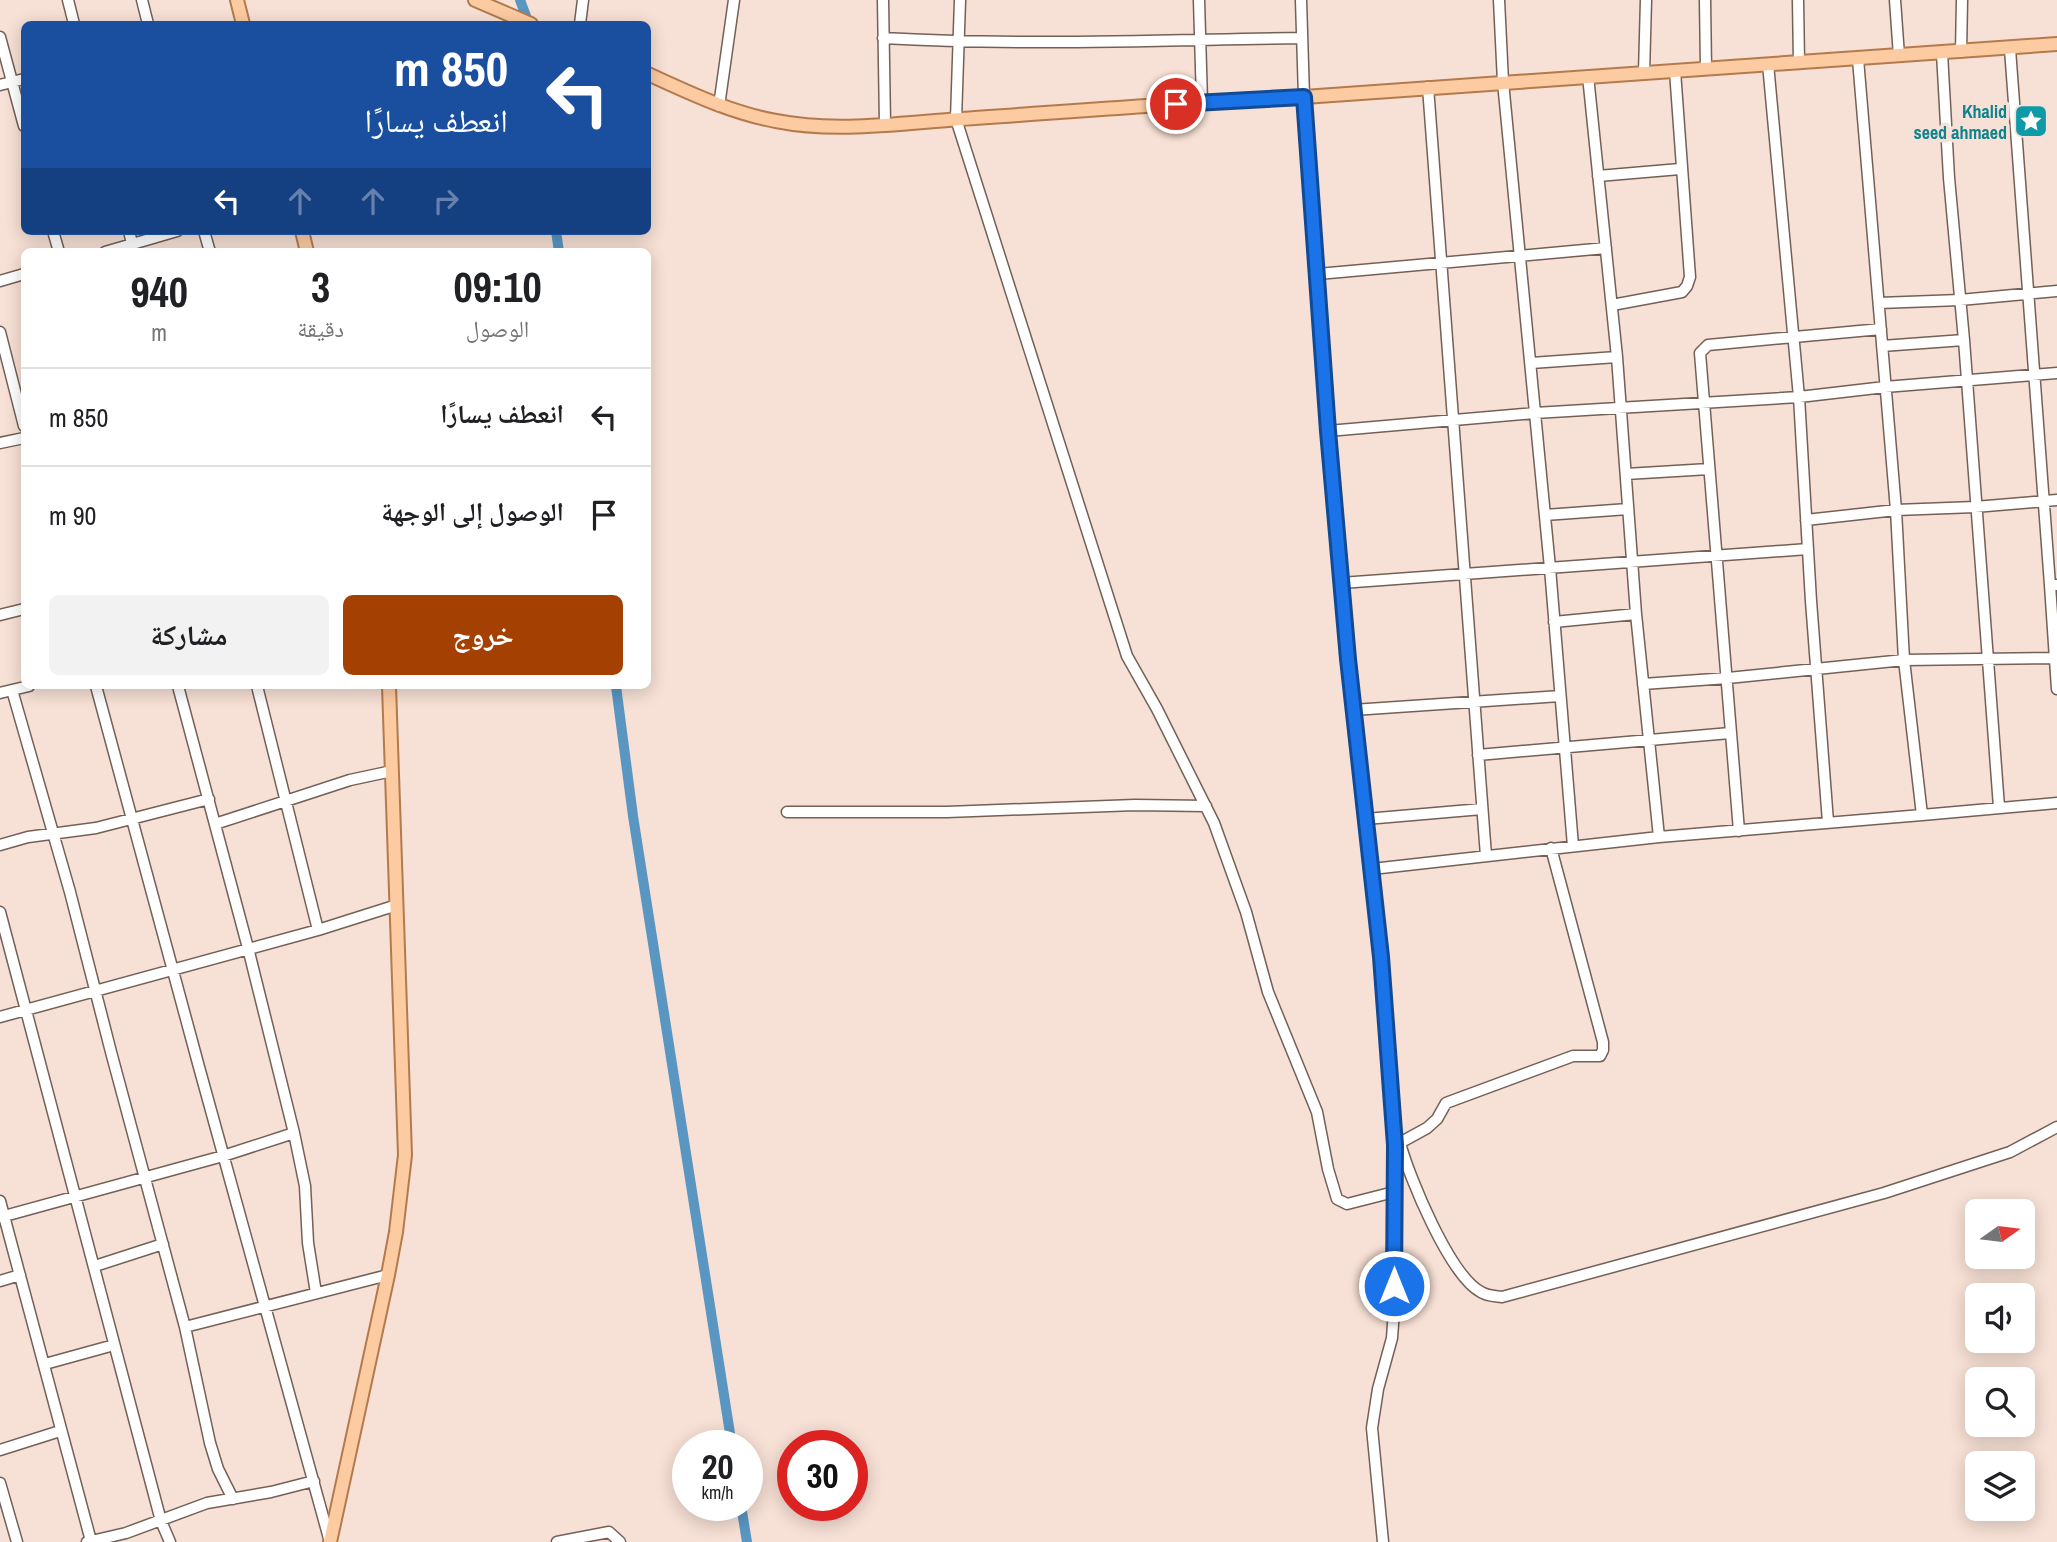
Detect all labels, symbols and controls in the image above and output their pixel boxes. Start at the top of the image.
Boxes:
text: 850 m [394,35,508,101]
icon: left [532,49,623,140]
pin [1146,74,1206,134]
icon: arrive [1157,85,1195,123]
text: انعطف يسارًا [365,99,508,142]
place label: Khalid seed ahmaed [1913,99,2007,145]
place icon: Khalid seed ahmaed [2012,102,2050,140]
icon: left [208,182,246,220]
icon: ahead [281,182,319,220]
icon: ahead [354,182,392,220]
icon: right [427,182,465,220]
text: 3 [311,259,330,315]
text: 09:10 [454,259,542,315]
text: 940 [130,264,188,320]
text: دقيقة [297,313,344,344]
text: الوصول [466,313,529,344]
text: m [151,317,167,348]
text: انعطف يسارًا [440,396,564,431]
icon: left [585,398,623,436]
text: 850 m [49,400,108,435]
text: الوصول إلى الوجهة [381,494,564,529]
icon: arrive [585,496,623,534]
text: 90 m [49,498,96,533]
button: مشاركة [49,595,329,675]
button: خروج [343,595,623,675]
north arrow [1965,1199,2035,1269]
map controls [1965,1199,2035,1521]
position arrow [1357,1249,1431,1323]
button: sound [1965,1283,2035,1353]
button: search [1965,1367,2035,1437]
speed limit sign: 30 [777,1430,868,1521]
text: 20 [702,1443,733,1490]
button: layers [1965,1451,2035,1521]
text: km/h [702,1480,734,1505]

